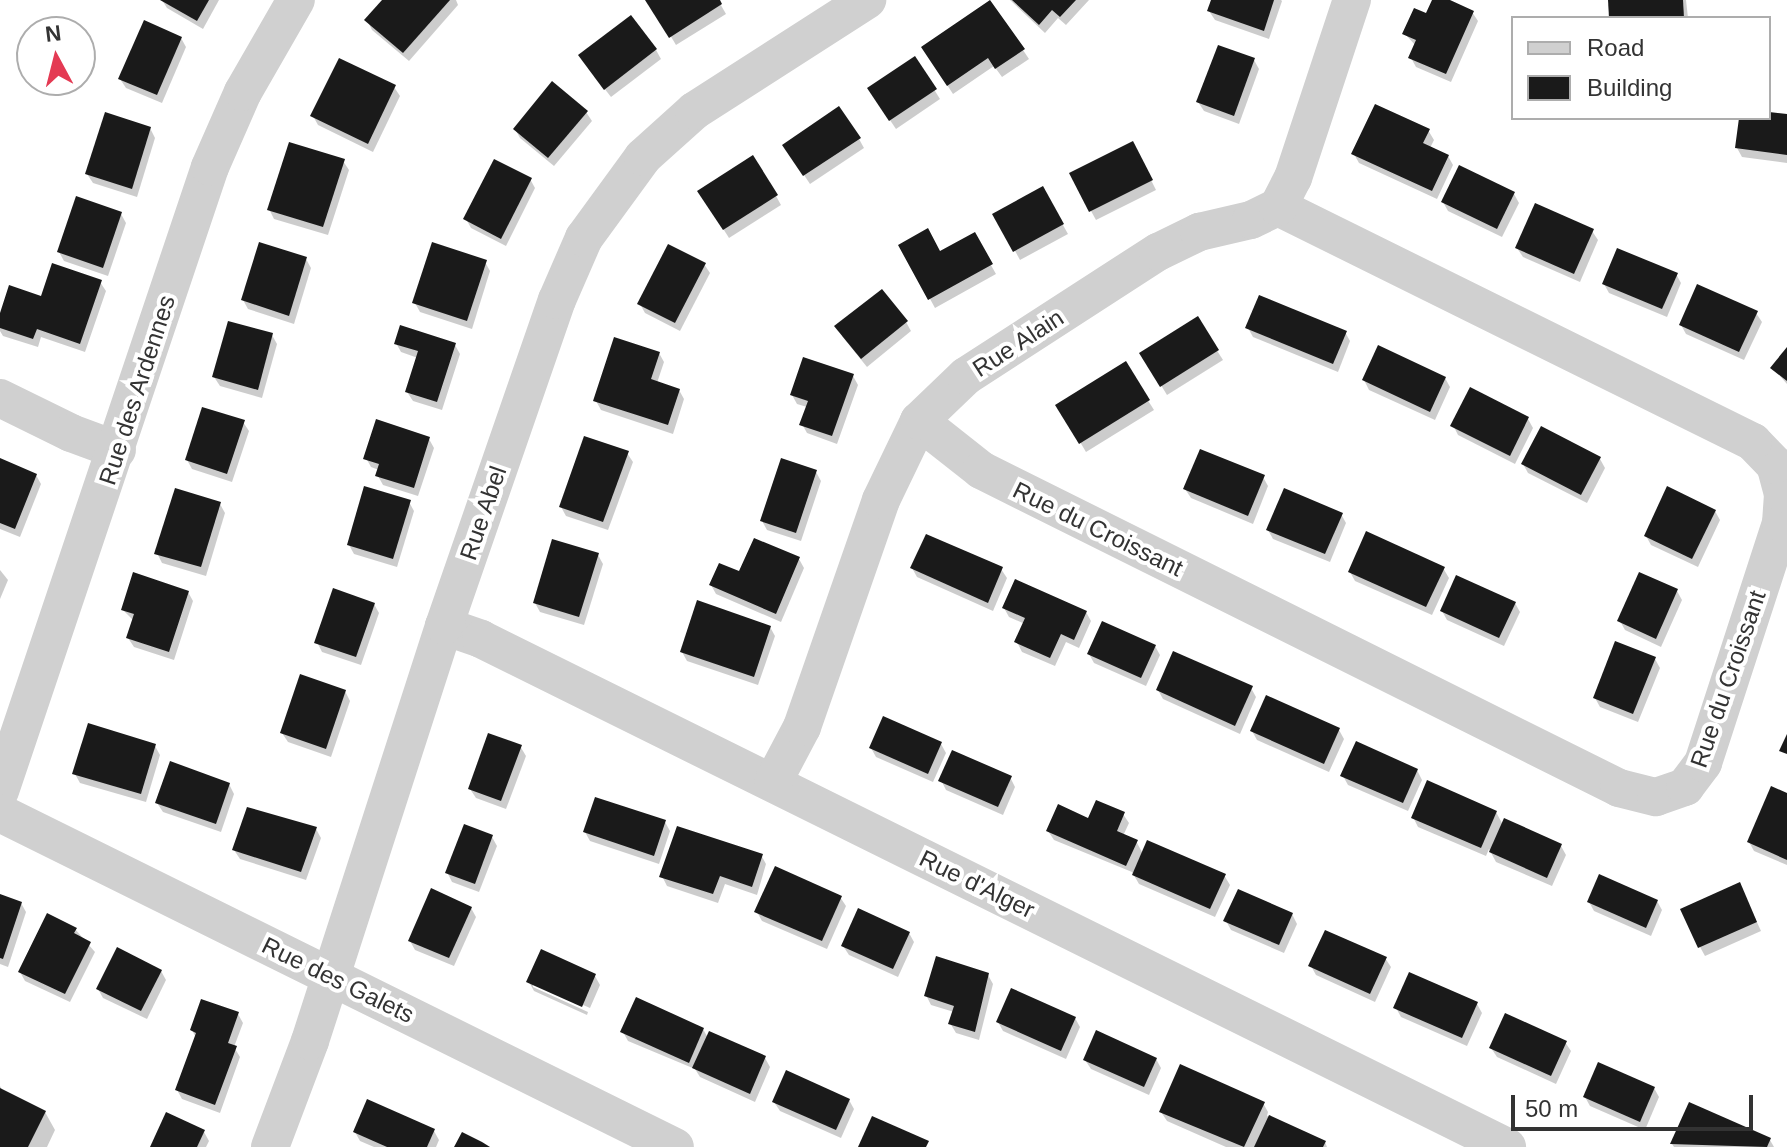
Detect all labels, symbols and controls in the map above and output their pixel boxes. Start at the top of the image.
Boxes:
north arrow [16,16,96,96]
legend [1511,16,1771,120]
text: N [44,20,63,47]
text: Road [1587,34,1644,61]
text: Building [1587,74,1672,101]
street label: Rue des Ardennes [93,291,181,489]
street label: Rue Alain [967,303,1069,383]
street label: Rue Abel [453,462,513,564]
street label: Rue du Croissant [1008,475,1188,583]
street label: Rue du Croissant [1684,587,1772,771]
street label: Rue d'Alger [915,844,1039,924]
street label: Rue des Galets [257,931,419,1029]
scale bar [1515,1079,1757,1129]
text: 50 m [1525,1095,1578,1122]

